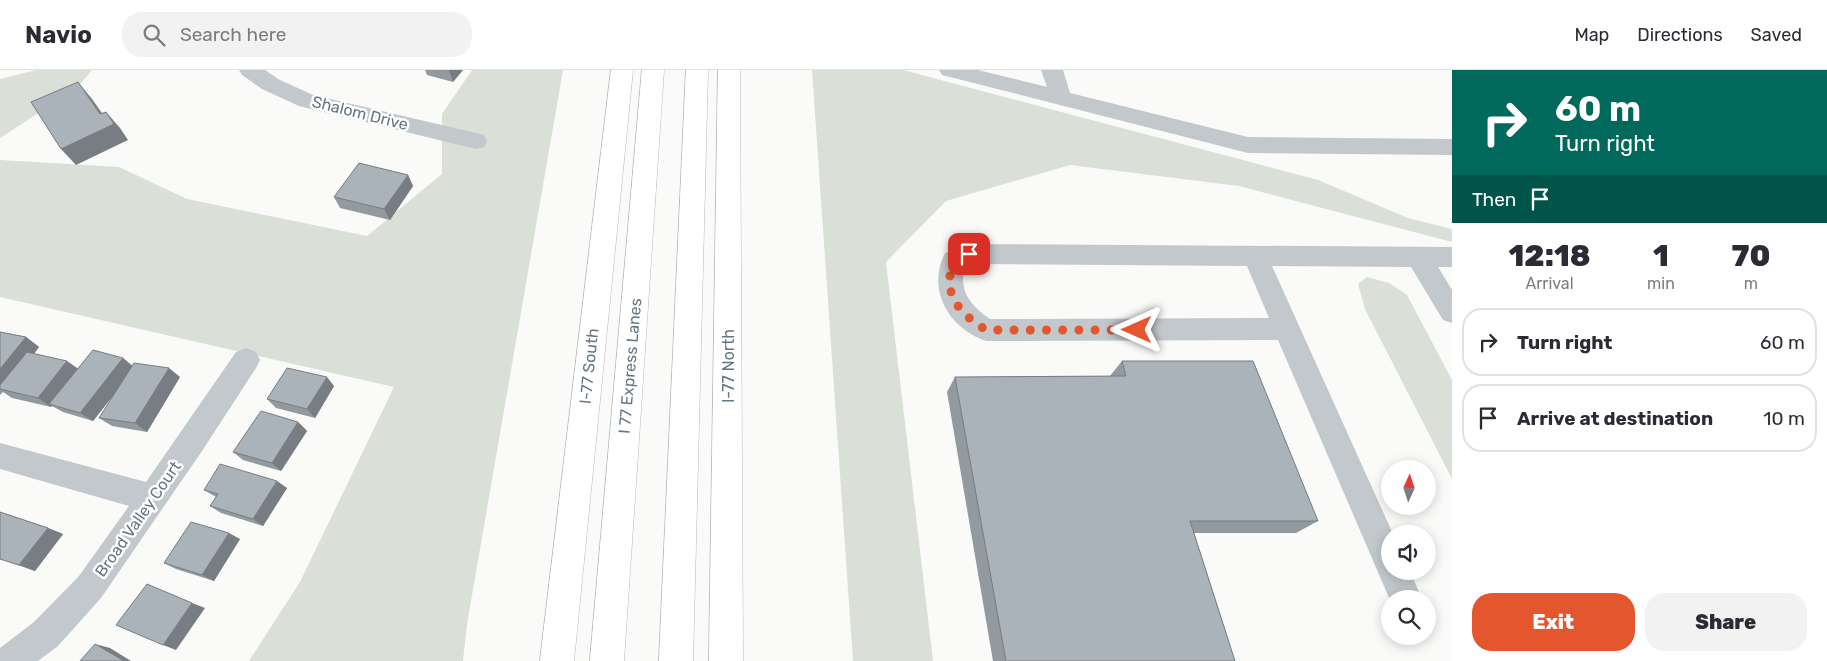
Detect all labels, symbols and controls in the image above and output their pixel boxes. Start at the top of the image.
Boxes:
search box [122,12,472,57]
text: Navio [25,21,92,49]
icon: search [140,21,168,49]
text: Search here [180,23,286,46]
text: Map [1574,24,1609,46]
text: Directions [1637,24,1723,46]
text: Saved [1751,24,1802,46]
text: 60 m [1555,88,1641,130]
icon: right [1472,90,1537,155]
street label: Shalom Drive [310,92,410,134]
text: Turn right [1555,130,1655,157]
icon: arrive [1526,185,1554,213]
text: Then [1472,188,1516,211]
pin [948,233,990,275]
text: 12:18 [1509,238,1591,274]
text: 1 [1653,238,1669,274]
text: 70 [1731,238,1770,274]
icon: arrive [955,240,983,268]
text: Arrival [1526,274,1574,293]
text: min [1647,274,1675,293]
text: m [1744,274,1758,293]
street label: I 77 Express Lanes [615,297,645,435]
position arrow [1110,303,1162,355]
street label: I-77 South [576,327,602,405]
icon: right [1474,328,1502,356]
street label: I-77 North [719,329,738,403]
text: Turn right [1517,331,1612,354]
text: 60 m [1760,331,1805,354]
icon: arrive [1474,404,1502,432]
text: Arrive at destination [1517,407,1713,430]
text: 10 m [1763,407,1805,430]
street label: Broad Valley Court [91,458,185,580]
north arrow [1381,460,1436,515]
map controls [1381,460,1436,645]
button: sound [1381,525,1436,580]
button: search [1381,590,1436,645]
button: Exit [1472,593,1635,651]
button: Share [1645,593,1807,651]

